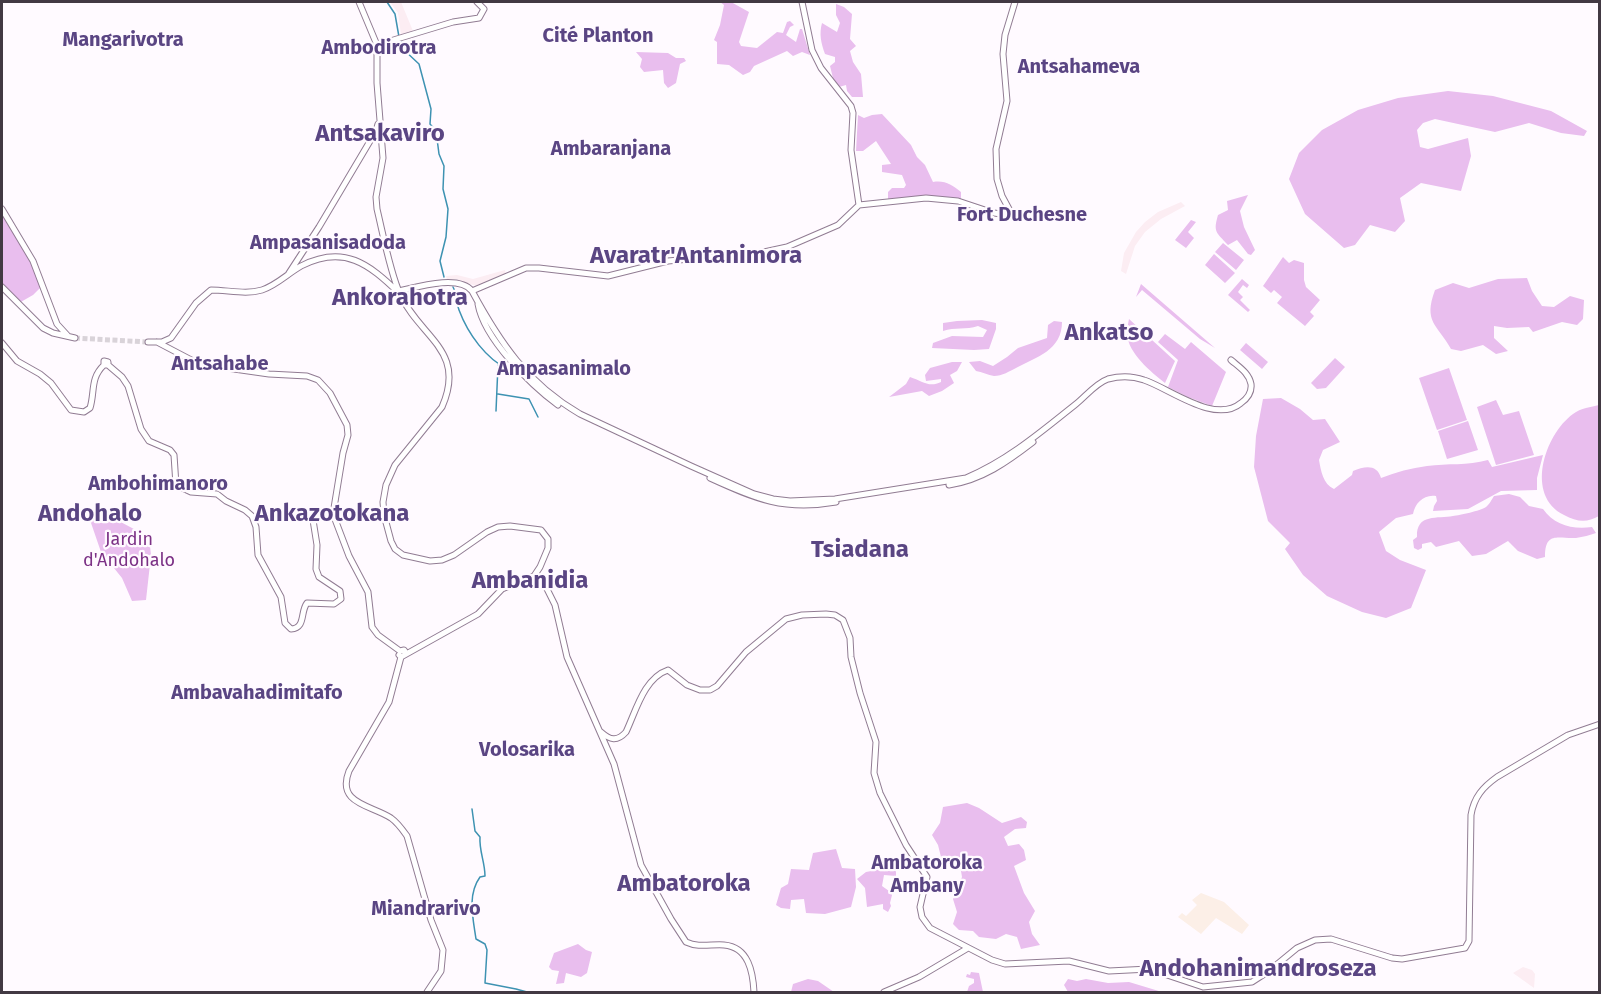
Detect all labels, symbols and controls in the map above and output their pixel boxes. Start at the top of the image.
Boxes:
district label: Cité Planton [543,24,653,48]
district label: Mangarivotra [62,28,184,52]
district label: Ambodirotra [321,36,437,60]
district label: Antsahameva [1018,55,1140,79]
district label: Antsakaviro [315,120,445,148]
district label: Ambaranjana [551,137,671,161]
district label: Fort Duchesne [957,203,1087,227]
district label: Ampasanisadoda [250,231,406,255]
district label: Avaratr'Antanimora [590,242,802,270]
district label: Ankorahotra [332,284,468,312]
district label: Ankatso [1065,319,1153,347]
district label: Antsahabe [172,352,268,376]
district label: Ampasanimalo [497,357,631,381]
district label: Ambohimanoro [88,472,228,496]
district label: Andohalo [38,500,142,528]
district label: Ankazotokana [255,500,409,528]
park label: Jardin d'Andohalo [83,529,175,572]
district label: Tsiadana [811,536,909,564]
district label: Ambanidia [472,567,588,595]
district label: Ambavahadimitafo [171,681,343,705]
district label: Volosarika [479,738,575,762]
district label: Ambatoroka Ambany [871,851,983,898]
district label: Ambatoroka [617,870,751,898]
district label: Miandrarivo [371,897,481,921]
district label: Andohanimandroseza [1139,955,1377,983]

